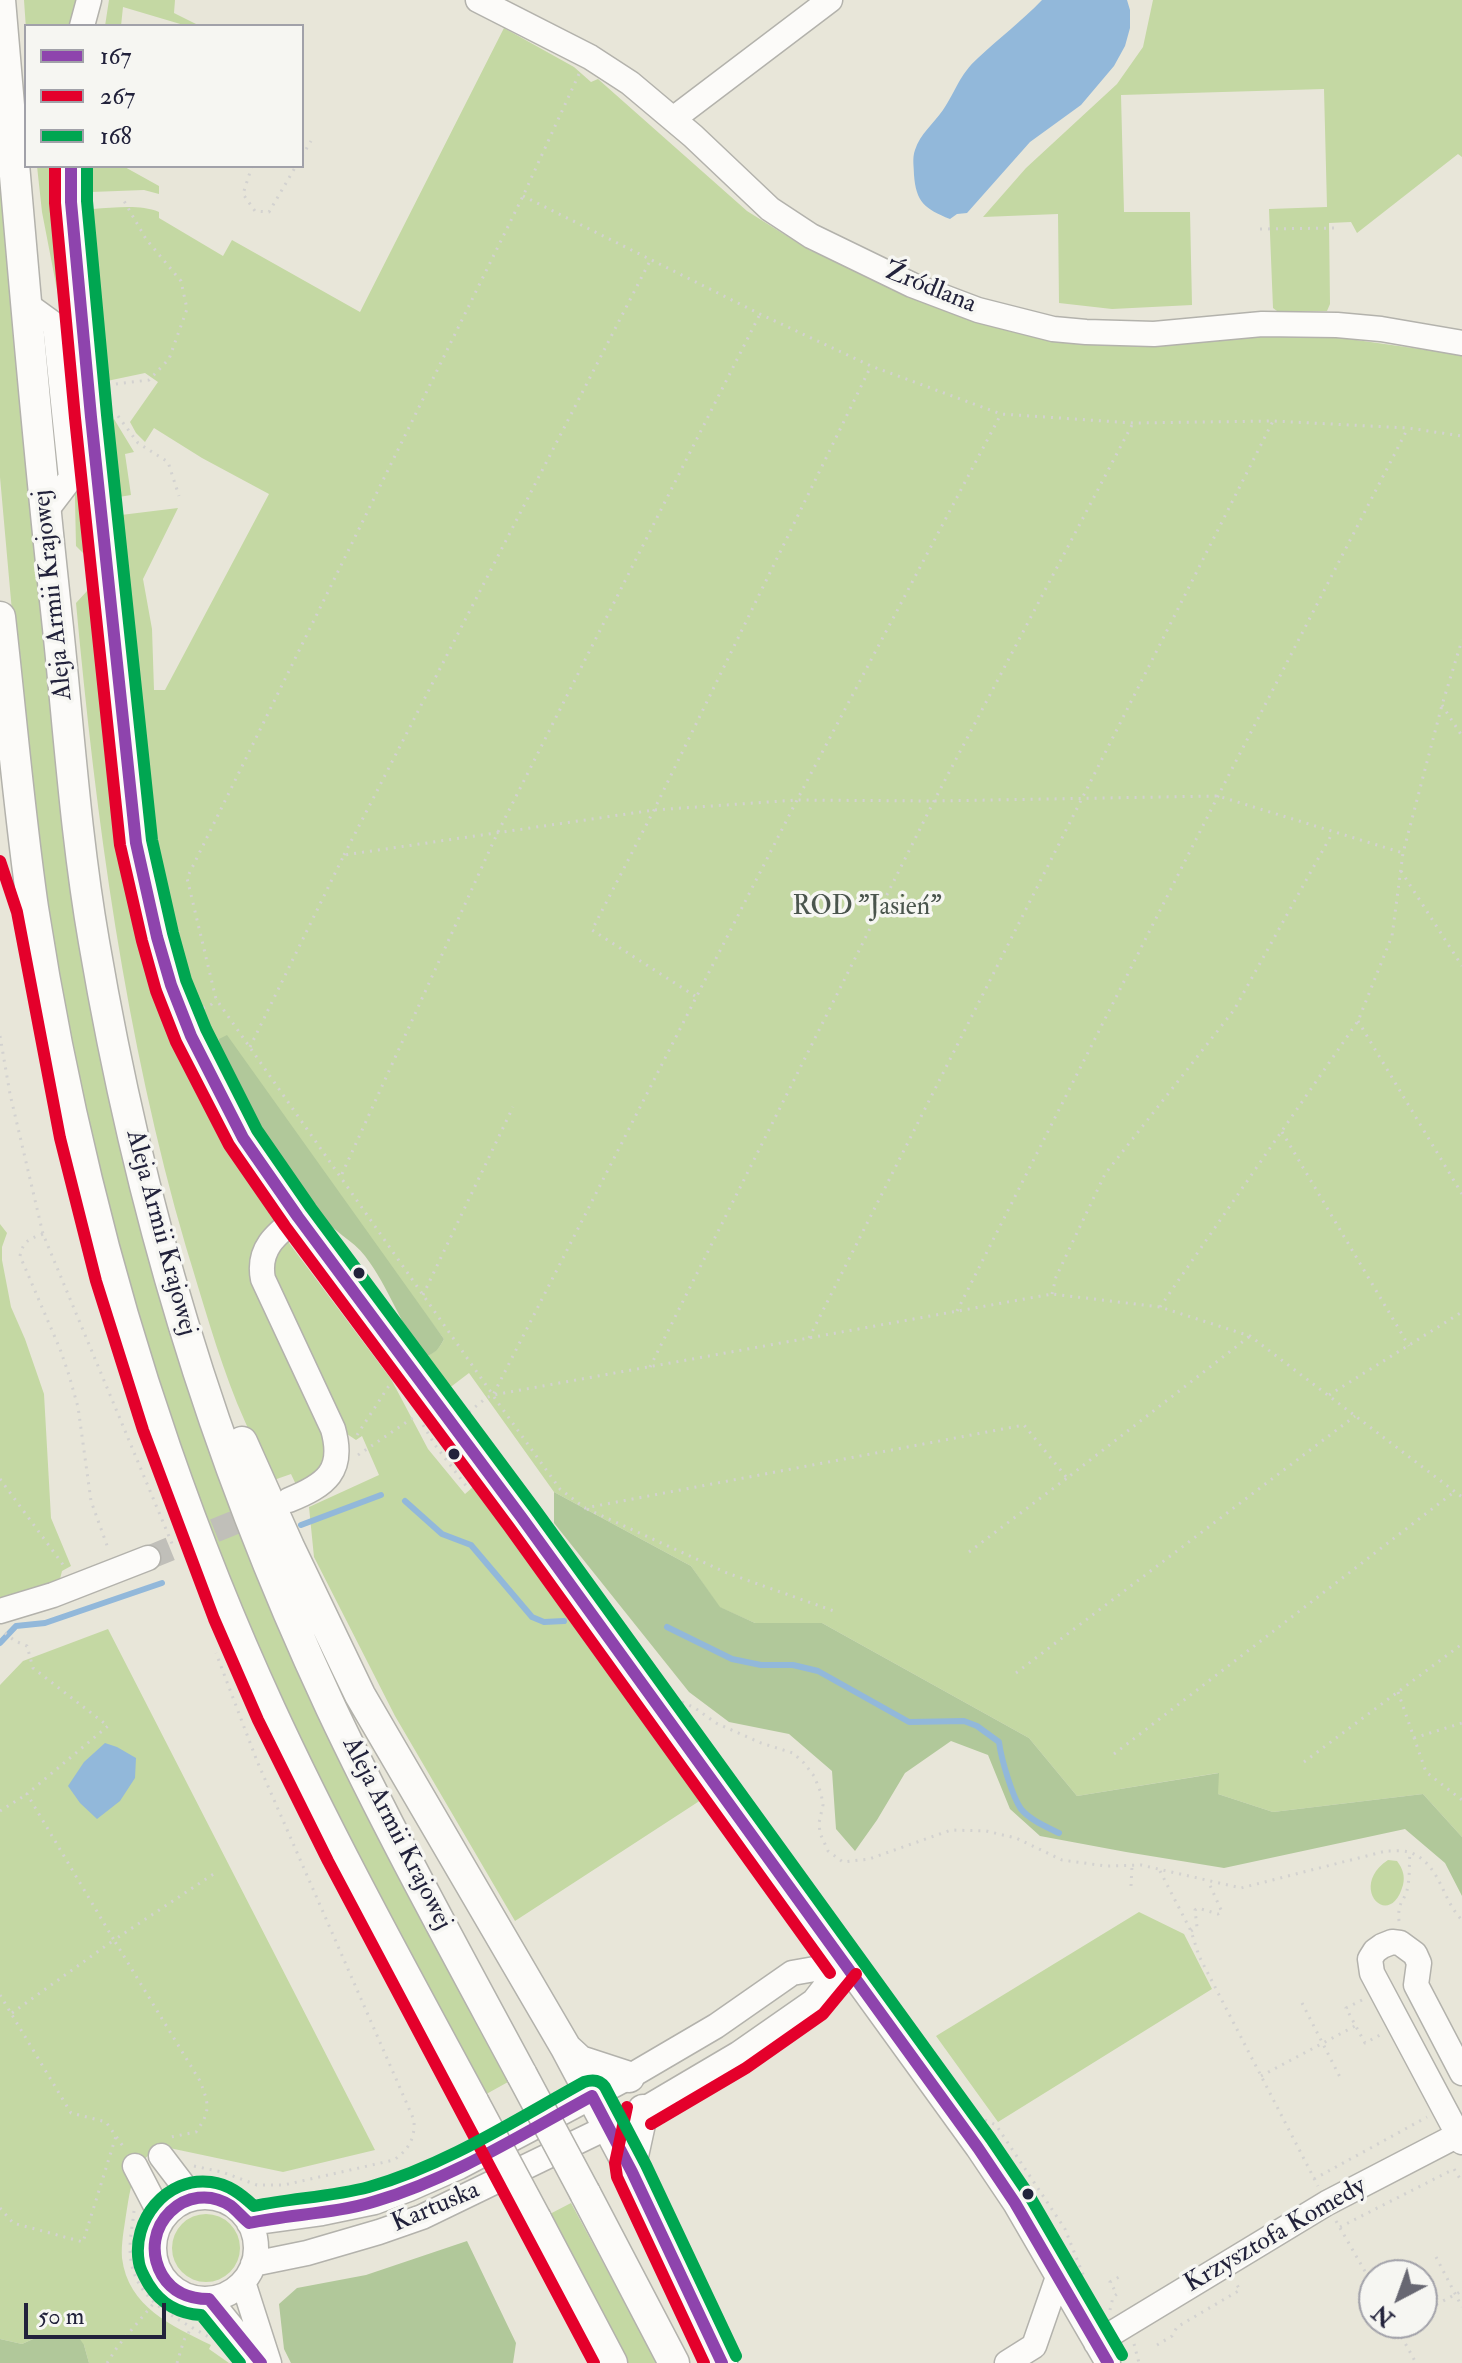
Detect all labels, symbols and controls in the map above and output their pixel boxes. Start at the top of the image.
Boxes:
legend [24,24,304,168]
text: 167 [100,41,132,72]
text: 267 [100,81,135,112]
text: 168 [100,121,132,152]
street label: Źródlana [880,257,980,321]
street label: Aleja Armii Krajowej [27,488,81,702]
park label: ROD "Jasień" [792,892,942,924]
street label: Aleja Armii Krajowej [118,1127,202,1339]
unlabelled marker [351,1265,367,1281]
unlabelled marker [446,1446,462,1462]
street label: Aleja Armii Krajowej [334,1733,458,1935]
street label: Krzysztofa Komedy [1180,2171,1372,2301]
street label: Kartuska [387,2176,485,2240]
unlabelled marker [1020,2186,1036,2202]
north arrow [1358,2259,1438,2339]
scale bar [28,2287,170,2337]
text: N [1367,2299,1400,2333]
text: 50 m [38,2301,84,2332]

